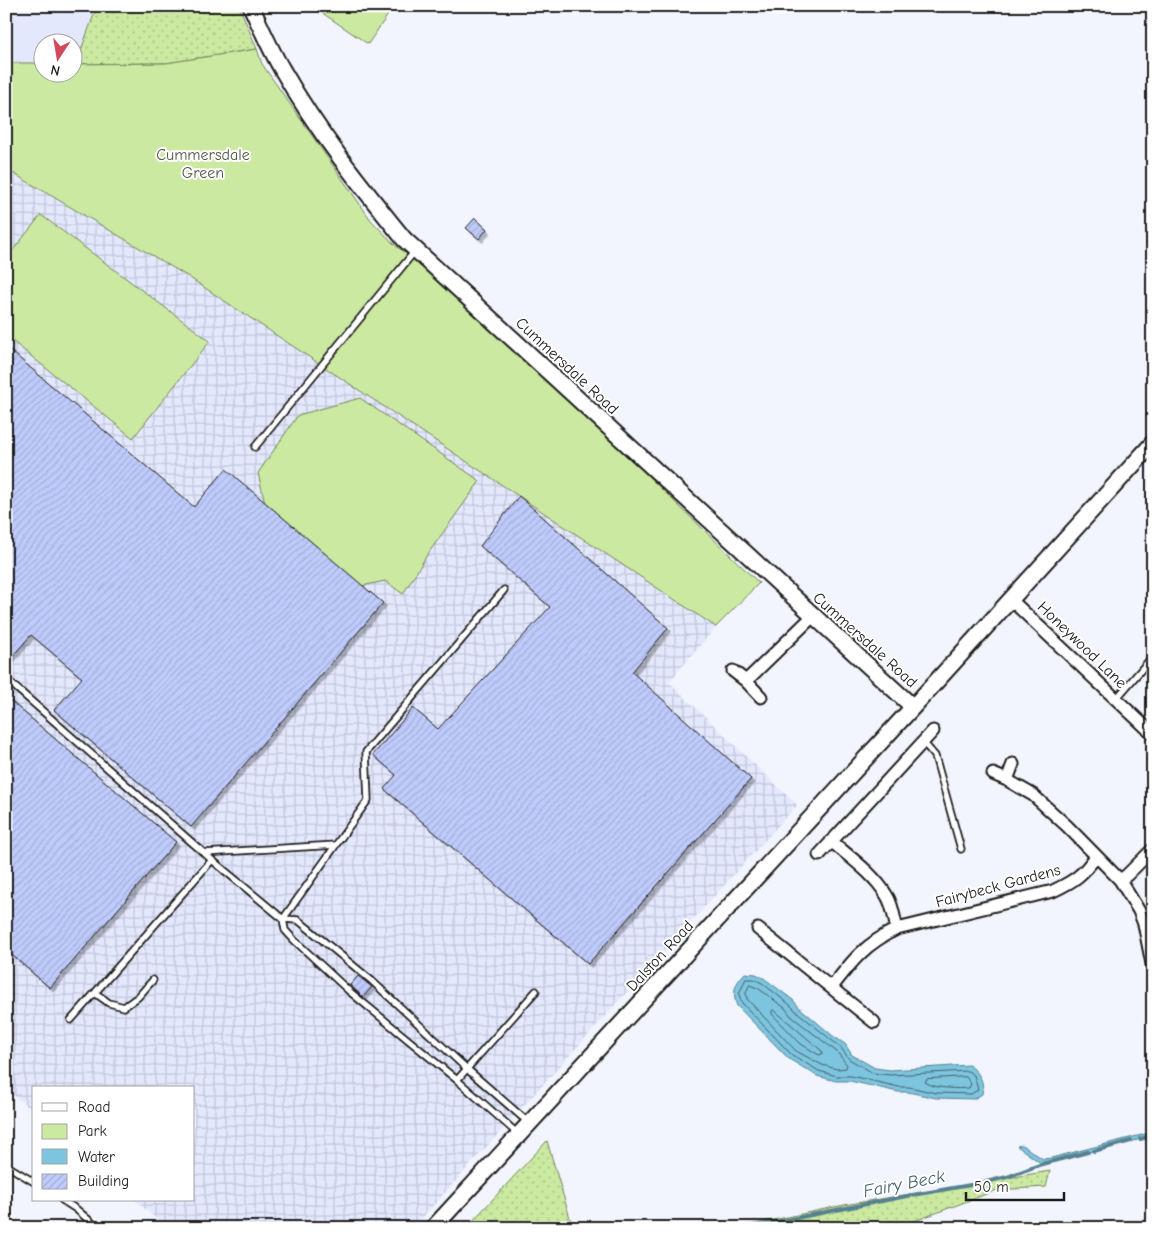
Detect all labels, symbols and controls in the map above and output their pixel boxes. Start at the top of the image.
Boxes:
north arrow [32,32,82,82]
text: N [49,61,62,79]
park label: Cummersdale Green [156,146,250,182]
street label: Cummersdale Road [512,314,622,418]
street label: Cummersdale Road [809,589,921,691]
street label: Honeywood Lane [1034,598,1130,692]
street label: Fairybeck Gardens [934,861,1063,911]
street label: Dalston Road [623,917,697,995]
legend [32,1086,195,1202]
text: Road [78,1098,110,1116]
text: Park [78,1122,107,1140]
text: Water [78,1148,115,1166]
water label: Fairy Beck [862,1166,947,1202]
scale bar [966,1169,1064,1201]
text: Building [78,1172,129,1190]
text: 50 m [974,1178,1009,1196]

